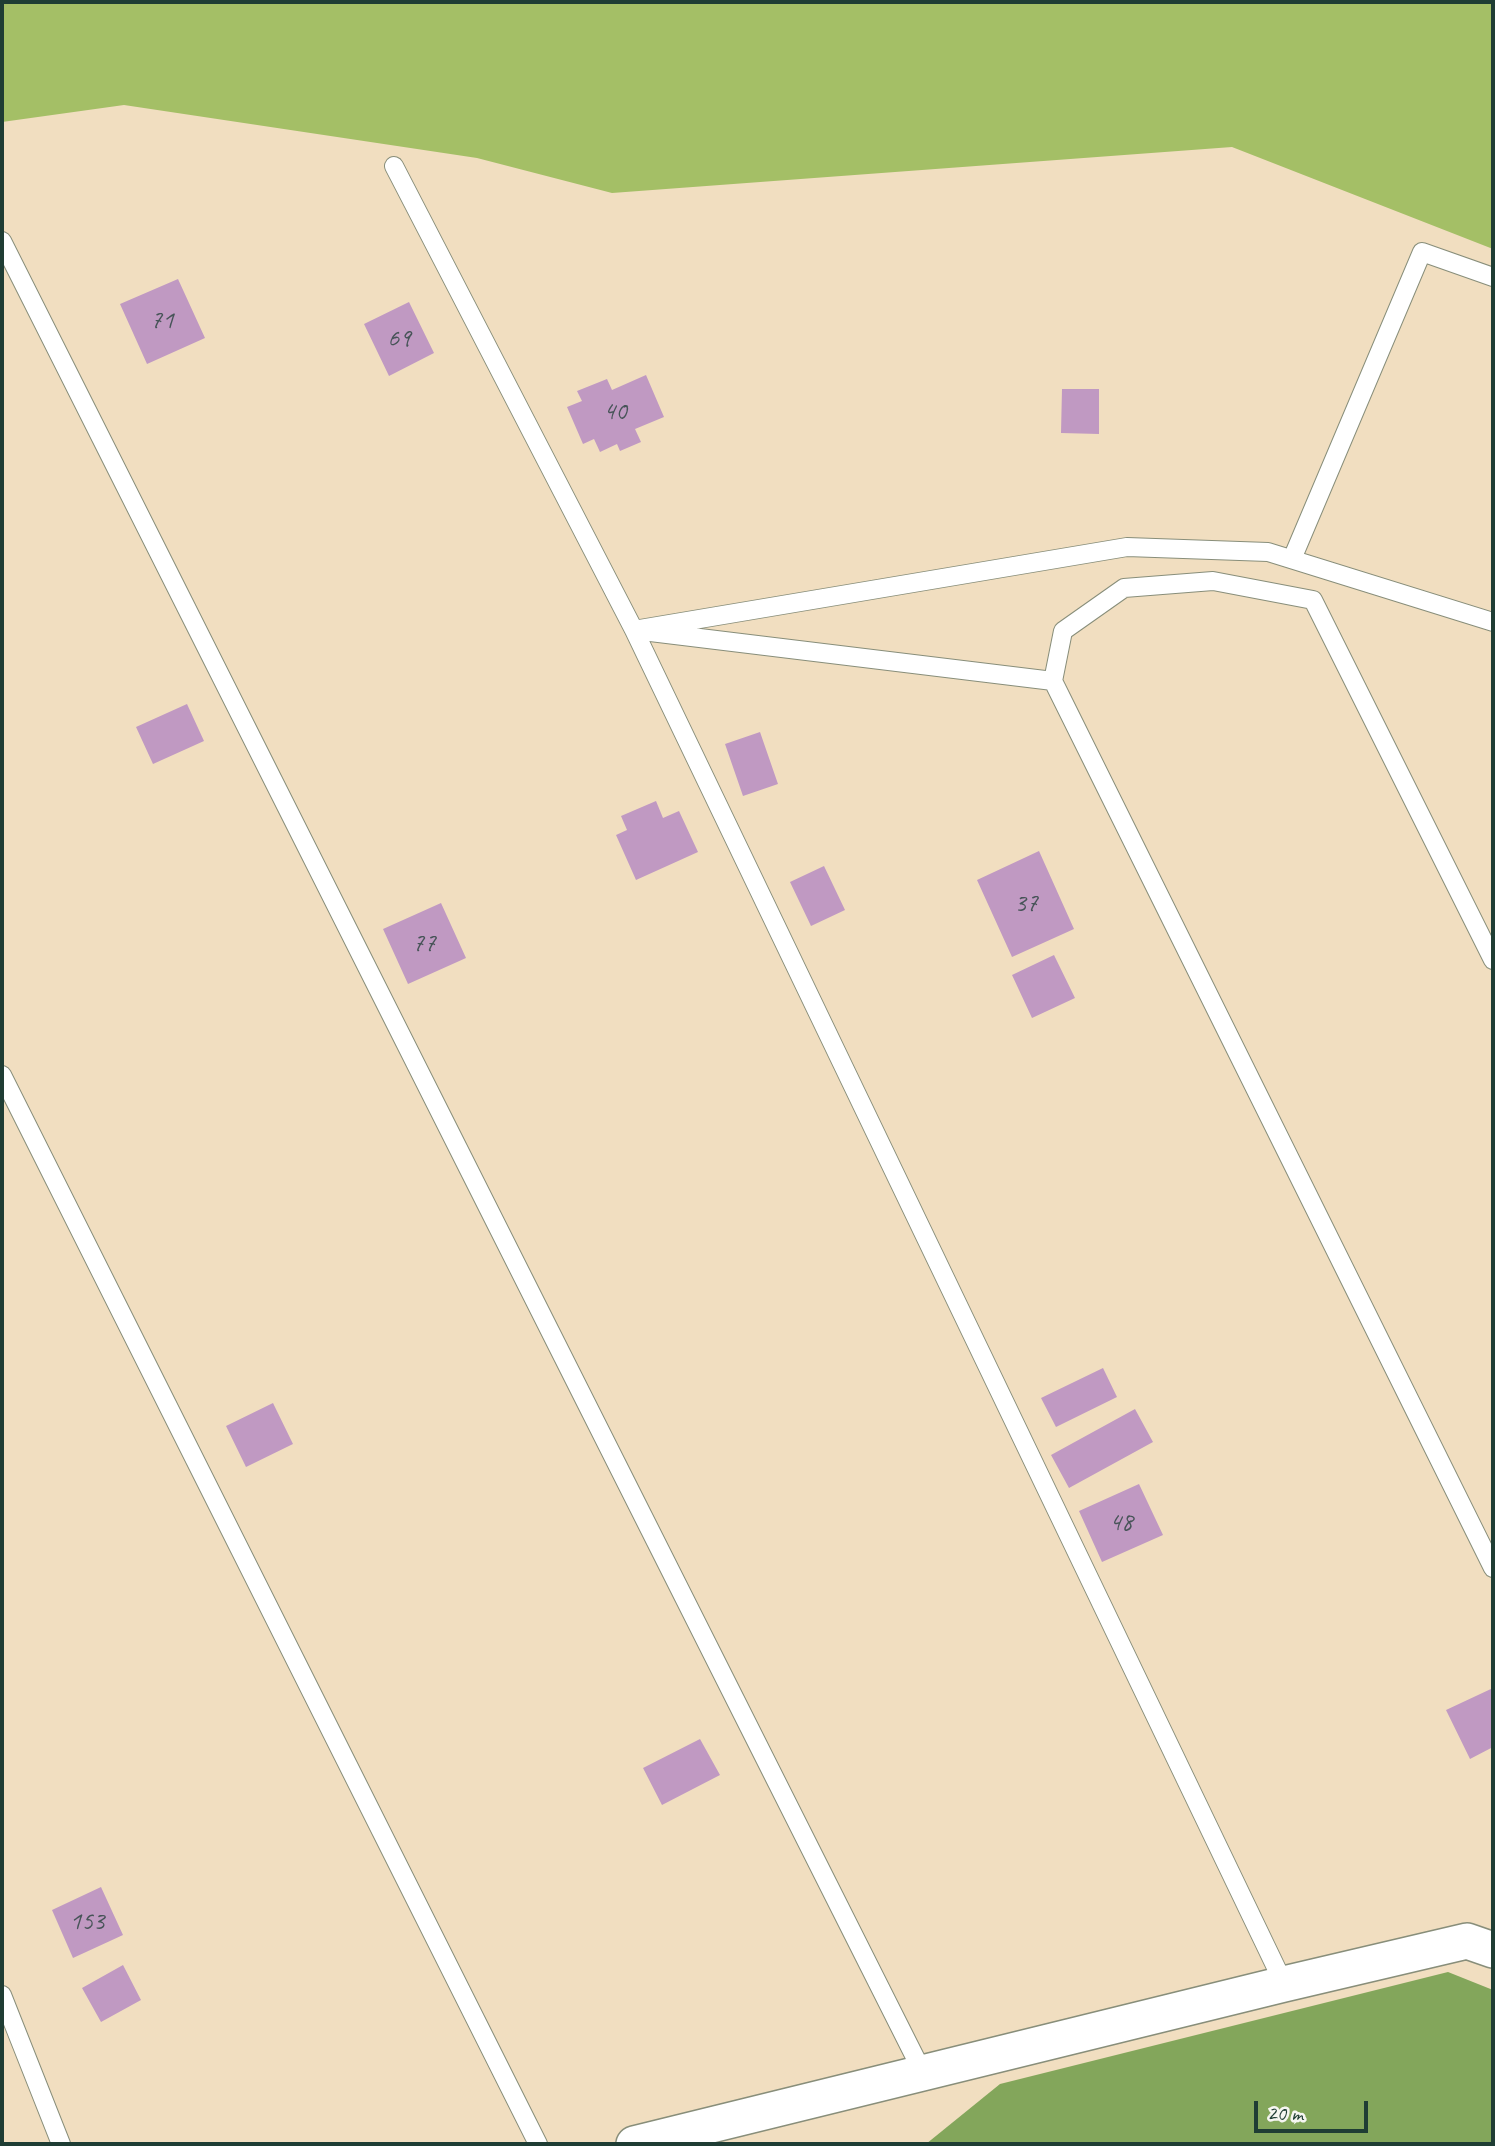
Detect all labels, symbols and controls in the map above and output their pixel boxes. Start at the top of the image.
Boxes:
house number: 71 [150,305,174,337]
house number: 69 [387,323,411,355]
house number: 40 [603,396,627,428]
house number: 37 [1014,888,1038,920]
house number: 77 [412,928,436,960]
house number: 48 [1109,1507,1133,1539]
house number: 153 [69,1906,105,1938]
scale bar [1257,2086,1371,2130]
text: 20 m [1267,2100,1303,2126]

